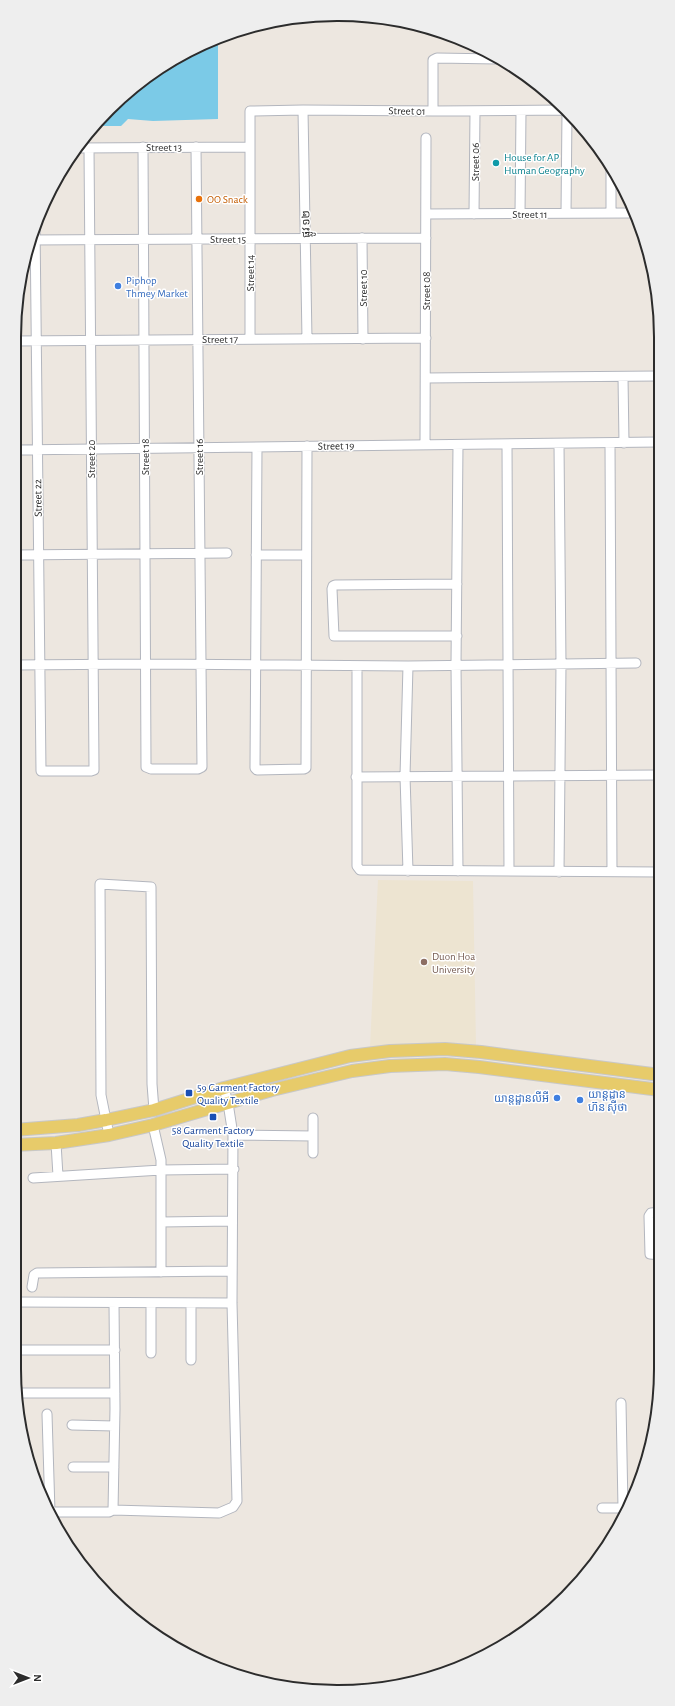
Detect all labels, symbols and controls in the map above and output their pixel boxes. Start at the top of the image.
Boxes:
street label: Street 01 [388,105,426,117]
street label: Street 13 [146,142,182,153]
street label: Street 06 [470,143,481,181]
place label: House for AP Human Geography [504,152,585,176]
marker: House for AP Human Geography [491,158,501,168]
marker: OO Snack [194,194,204,204]
place label: OO Snack [207,194,248,205]
street label: Street 11 [512,209,548,220]
street label: ផ្លូវ ១២ [300,210,316,238]
street label: Street 15 [210,234,246,245]
street label: Street 14 [245,255,256,291]
street label: Street 10 [358,269,369,307]
street label: Street 08 [421,272,432,310]
place label: Piphop Thmey Market [126,275,188,299]
marker: Piphop Thmey Market [113,281,123,291]
street label: Street 17 [202,334,238,345]
street label: Street 18 [140,439,151,475]
street label: Street 16 [194,439,205,475]
street label: Street 20 [86,440,97,478]
street label: Street 19 [318,440,354,452]
street label: Street 22 [32,479,44,517]
place label: Duon Hoa University [432,951,475,975]
marker: Duon Hoa University [419,957,429,967]
place label: 59 Garment Factory Quality Textile [197,1082,280,1106]
marker: 59 Garment Factory Quality Textile [184,1088,194,1098]
place label: យាន្ដដ្ឋាន ហ៊ន ស៊ីថា [588,1089,627,1114]
place label: យាន្ដដ្ឋានលីអី [494,1091,549,1105]
marker: យាន្ដដ្ឋានលីអី [552,1093,562,1103]
marker: យាន្ដដ្ឋាន ហ៊ន ស៊ីថា [575,1095,585,1105]
marker: 58 Garment Factory Quality Textile [208,1112,218,1122]
place label: 58 Garment Factory Quality Textile [172,1125,254,1149]
north arrow [8,1658,48,1698]
text: N [32,1674,43,1682]

